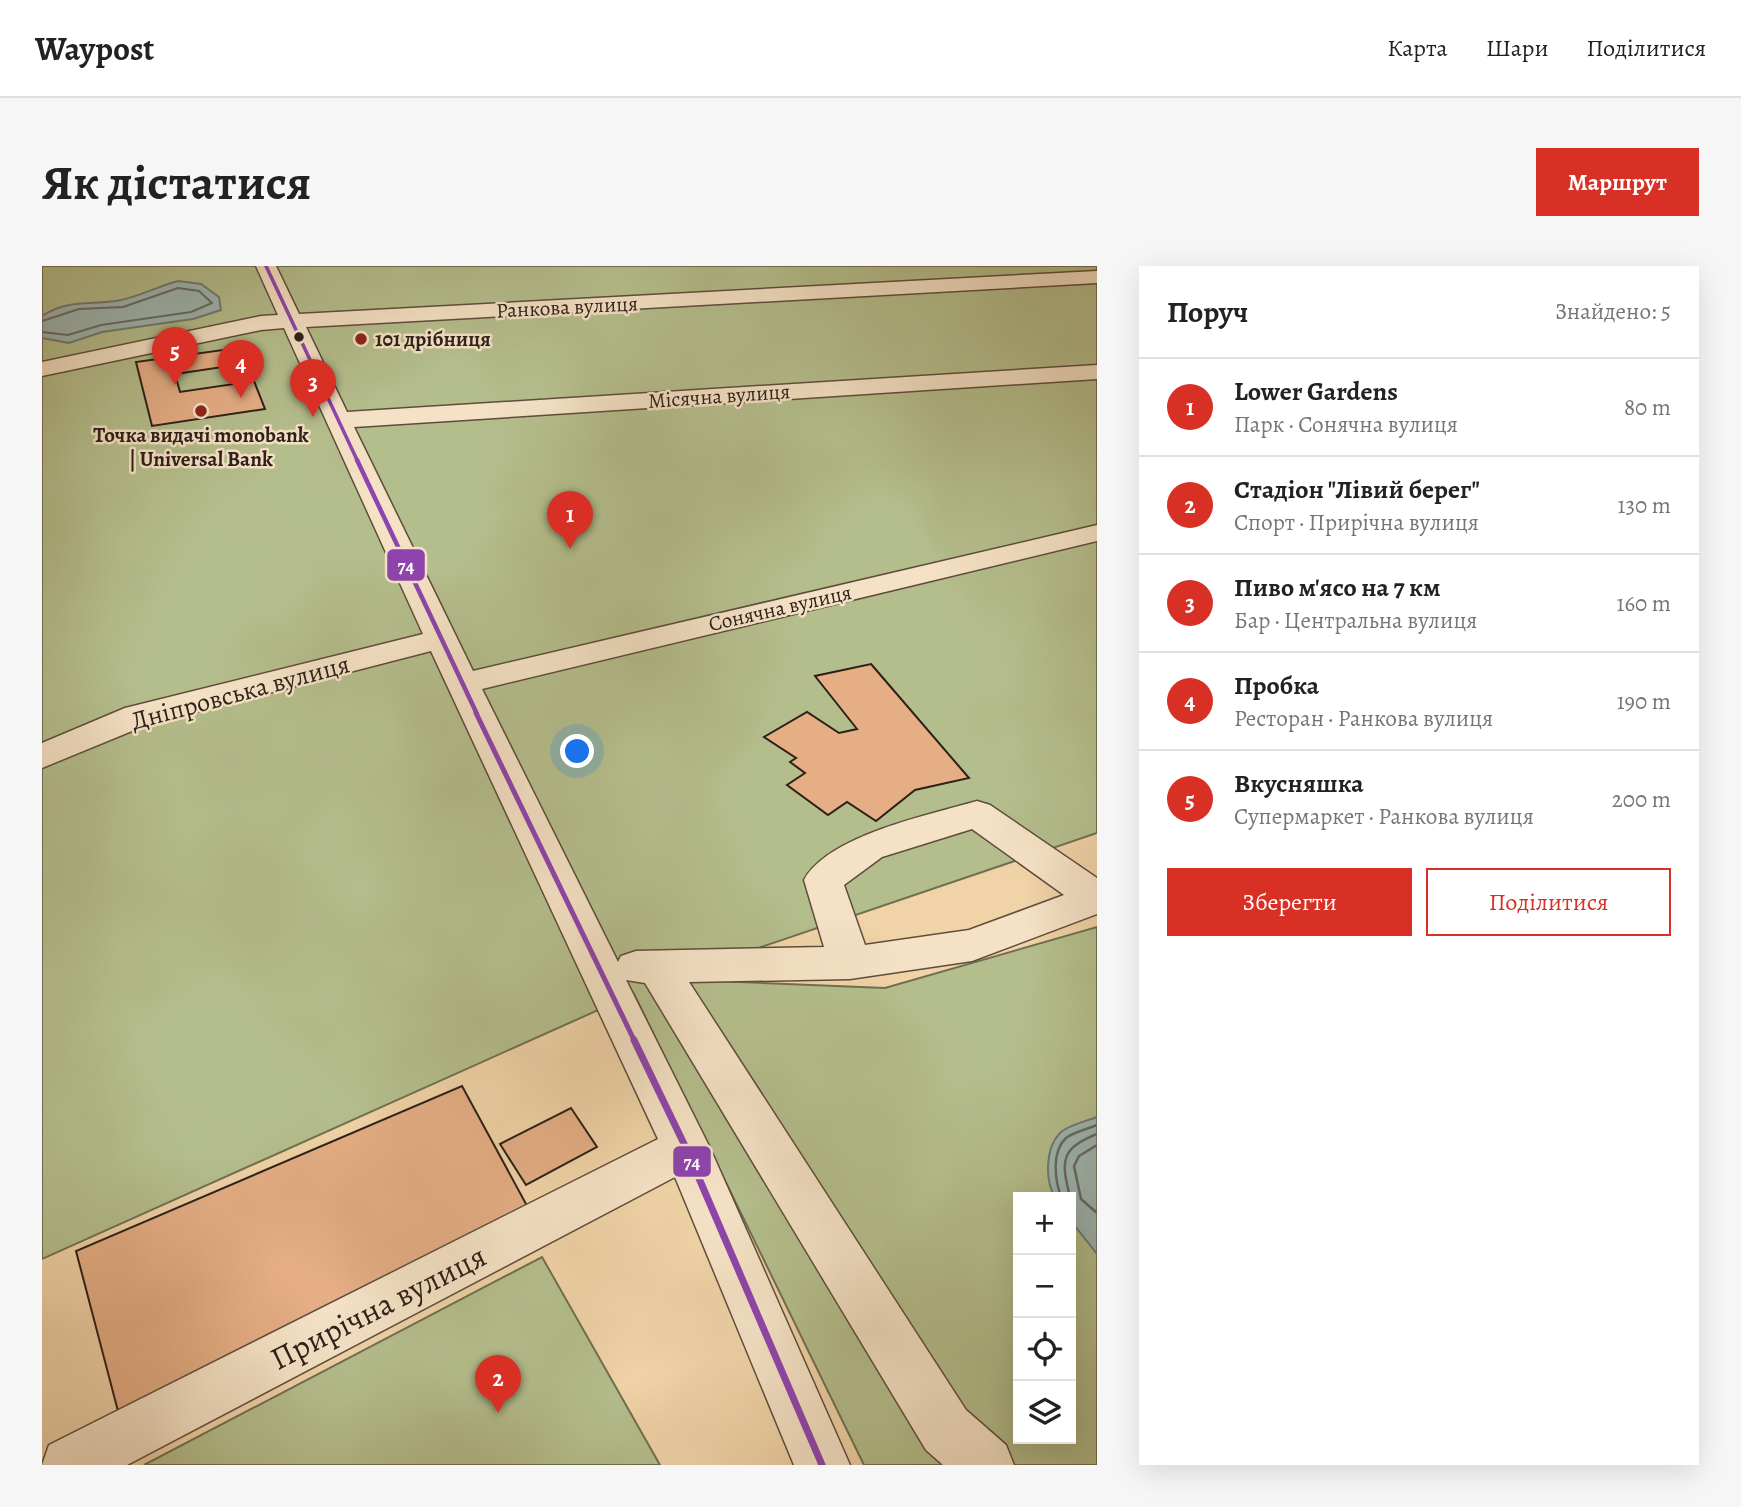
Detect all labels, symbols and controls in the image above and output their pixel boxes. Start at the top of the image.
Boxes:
text: Waypost [35,26,154,71]
text: Карта [1387,32,1448,64]
text: Шари [1486,32,1549,64]
text: Поділитися [1587,32,1706,64]
button: Маршрут [1536,148,1699,216]
text: Як дістатися [42,149,311,216]
street label: Ранкова вулиця [495,289,639,325]
text: Поруч [1167,292,1248,332]
text: Знайдено: 5 [1555,296,1671,327]
place label: 101 дрібниця [375,325,491,353]
pin: 5 [152,327,198,385]
unlabelled marker [292,330,306,344]
marker: 101 дрібниця [353,331,369,347]
pin: 4 [218,340,264,398]
pin: 3 [290,359,336,417]
text: Lower Gardens [1234,374,1398,409]
street label: Місячна вулиця [647,377,791,415]
text: 1 [1186,392,1194,423]
text: 80 m [1624,392,1671,423]
marker: Точка видачі monobank | Universal Bank [193,403,209,419]
text: Парк · Сонячна вулиця [1234,409,1458,440]
place label: Точка видачі monobank | Universal Bank [93,421,309,473]
text: Стадіон "Лівий берег" [1234,472,1480,507]
text: 2 [1184,490,1196,521]
text: 130 m [1618,490,1671,521]
pin: 1 [547,491,593,549]
text: Спорт · Прирічна вулиця [1234,507,1479,538]
line badge: 74 [386,548,426,582]
text: 74 [397,553,415,579]
text: Пиво м'ясо на 7 км [1234,570,1441,605]
street label: Сонячна вулиця [706,578,854,638]
text: 3 [1185,588,1195,619]
text: 160 m [1617,588,1671,619]
text: Бар · Центральна вулиця [1234,605,1477,636]
street label: Дніпровська вулиця [127,646,353,739]
text: Пробка [1234,668,1319,703]
text: 4 [1185,686,1195,717]
text: 190 m [1617,686,1671,717]
text: Ресторан · Ранкова вулиця [1234,703,1493,734]
your location [560,734,594,768]
text: Вкусняшка [1234,766,1364,801]
text: 5 [1185,784,1195,815]
text: 200 m [1612,784,1671,815]
text: Супермаркет · Ранкова вулиця [1234,801,1534,832]
button: Зберегти [1167,868,1412,936]
button: Поділитися [1426,868,1671,936]
line badge: 74 [672,1145,712,1178]
text: 74 [683,1149,701,1175]
map controls [1013,1192,1076,1444]
button: + [1013,1192,1076,1255]
street label: Прирічна вулиця [263,1234,493,1380]
button: − [1013,1255,1076,1318]
button: locate [1013,1318,1076,1381]
pin: 2 [475,1355,521,1413]
button: layers [1013,1381,1076,1444]

